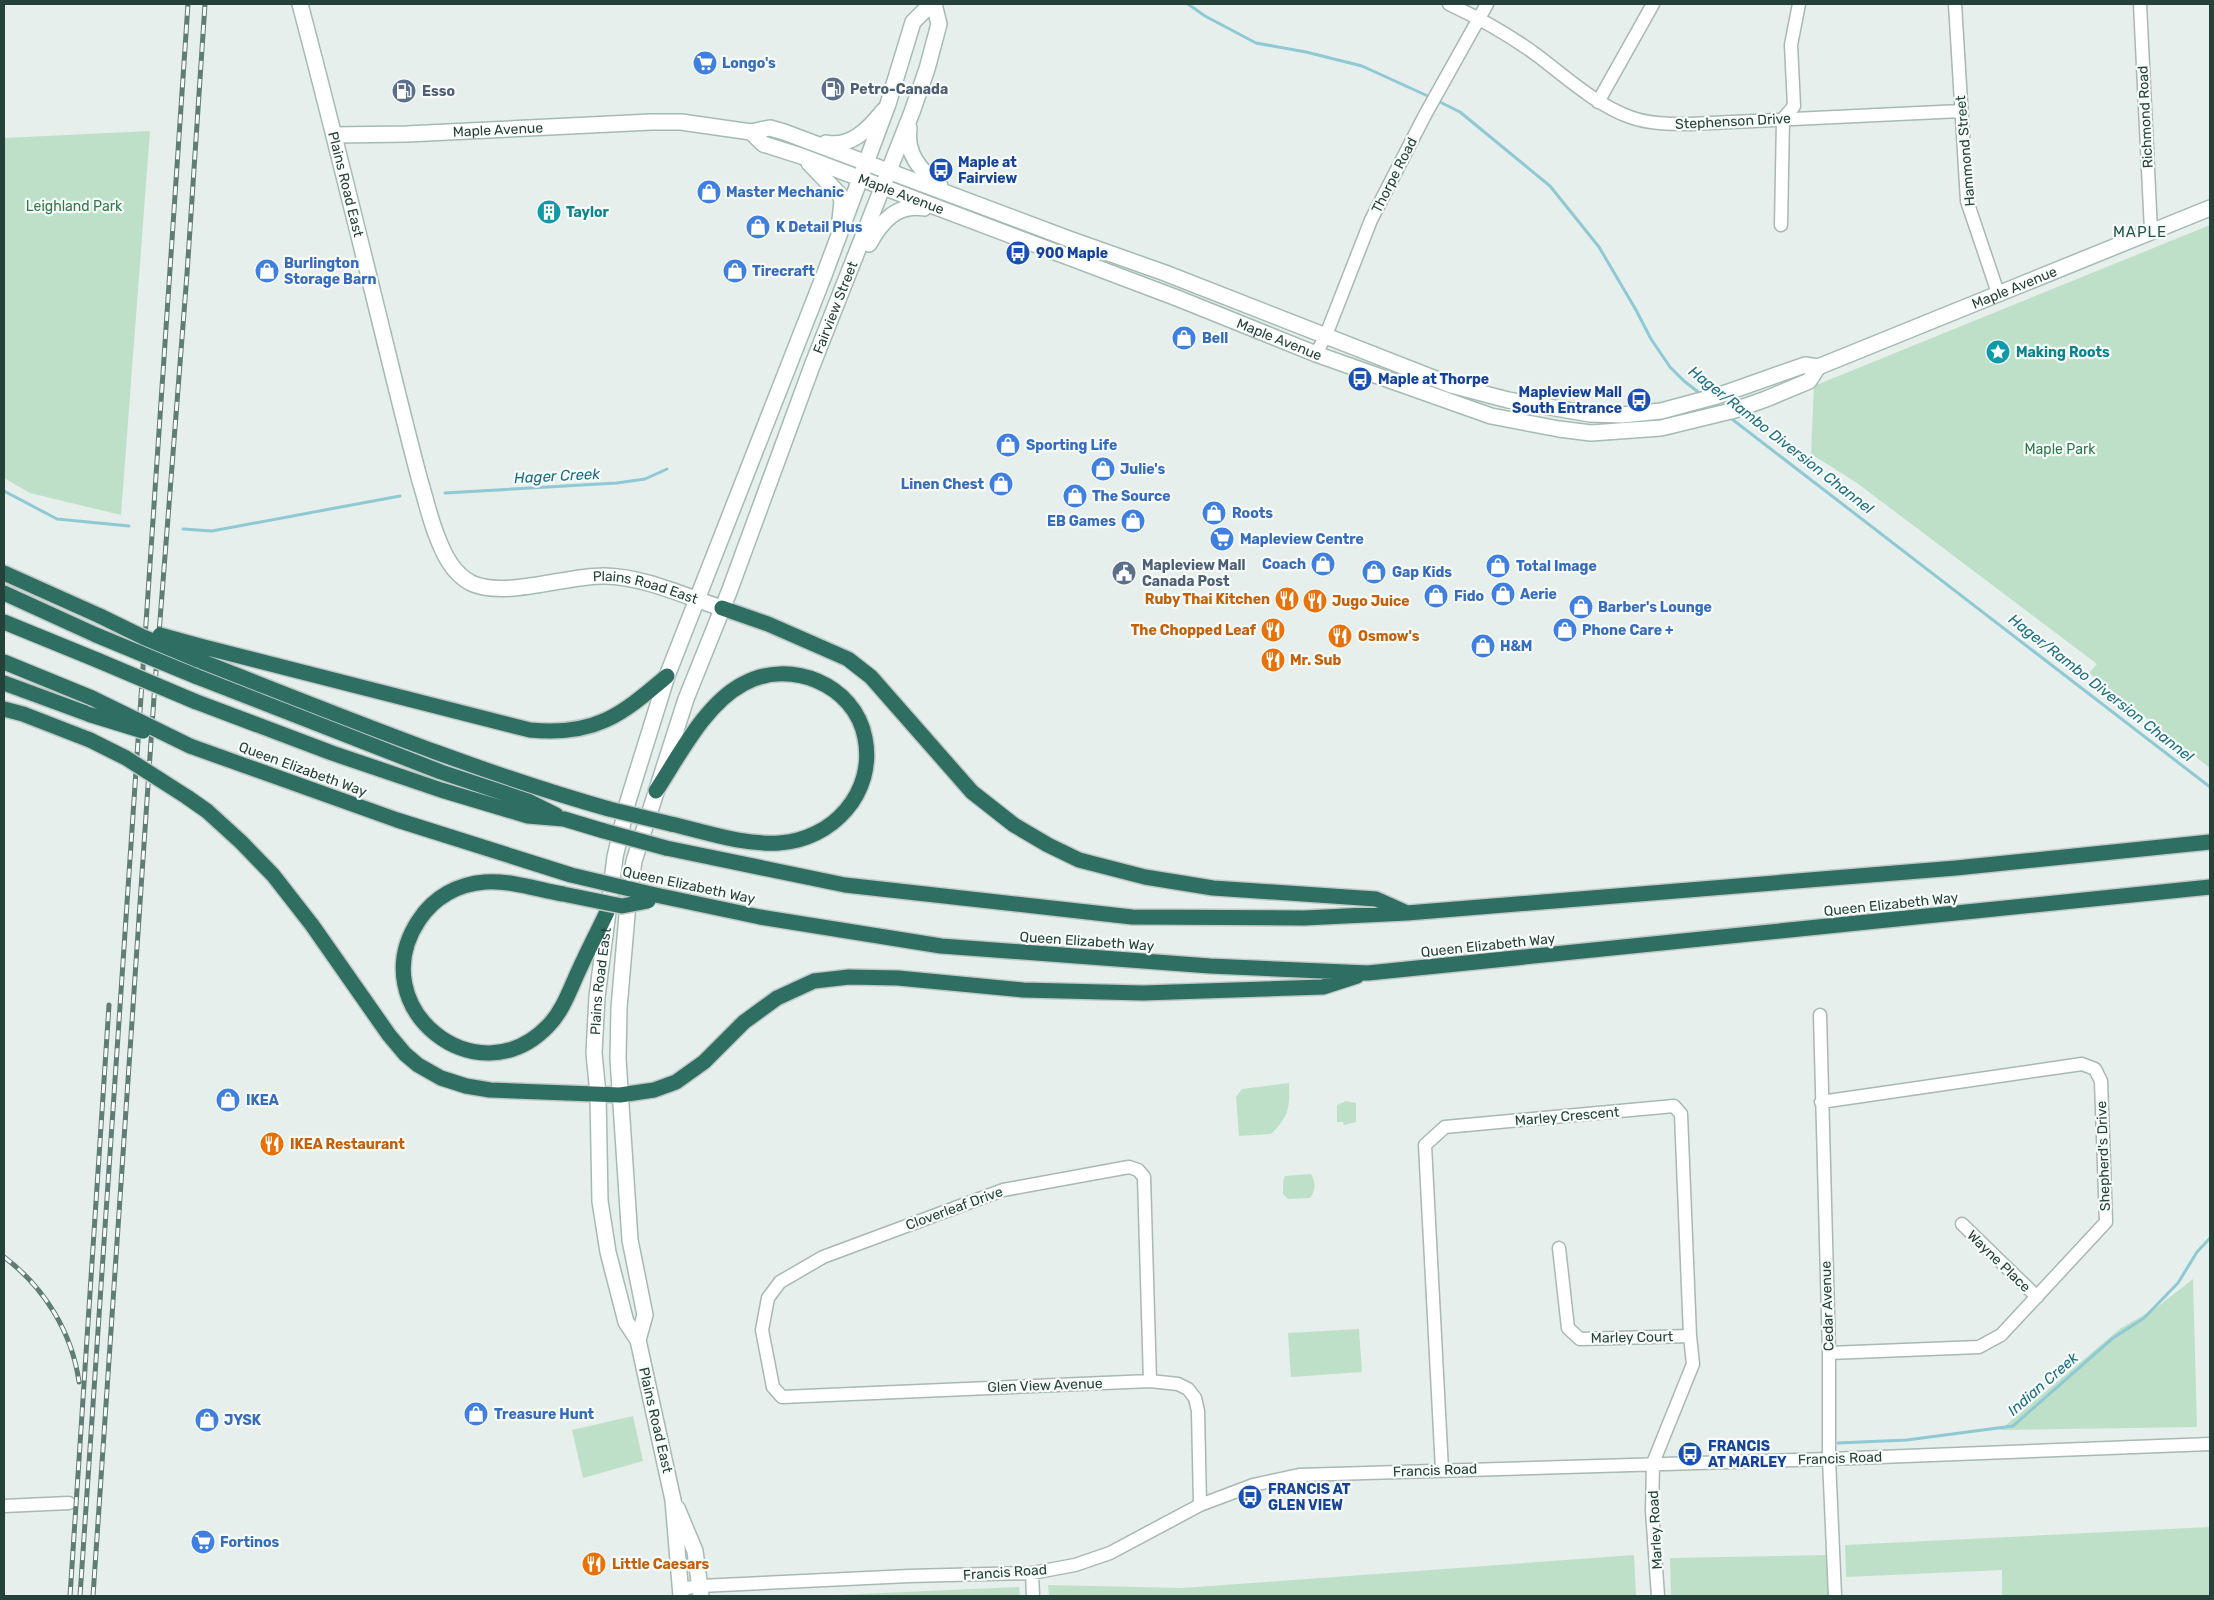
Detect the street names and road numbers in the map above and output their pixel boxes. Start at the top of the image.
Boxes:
street label: Richmond Road [2134,65,2157,169]
street label: Hammond Street [1952,94,1979,207]
street label: Stephenson Drive [1675,110,1792,133]
street label: Maple Avenue [452,119,544,141]
street label: Plains Road East [324,130,367,239]
street label: Thorpe Road [1368,135,1421,216]
street label: Maple Avenue [856,170,947,218]
street label: Fairview Street [810,258,862,356]
street label: Maple Avenue [1969,263,2060,313]
street label: Maple Avenue [1234,315,1324,364]
street label: Plains Road East [592,568,701,608]
street label: Queen Elizabeth Way [236,738,369,801]
street label: Queen Elizabeth Way [621,863,757,908]
street label: Queen Elizabeth Way [1823,889,1959,920]
street label: Plains Road East [587,926,615,1035]
street label: Queen Elizabeth Way [1019,928,1155,955]
street label: Queen Elizabeth Way [1420,930,1556,961]
street label: Shepherd's Drive [2093,1100,2114,1211]
street label: Marley Crescent [1514,1103,1621,1130]
street label: Cloverleaf Drive [903,1183,1005,1234]
street label: Wayne Place [1963,1227,2034,1296]
street label: Cedar Avenue [1817,1260,1838,1351]
street label: Marley Court [1591,1328,1674,1347]
street label: Plains Road East [635,1366,676,1475]
street label: Glen View Avenue [987,1375,1103,1396]
street label: Francis Road [1798,1449,1882,1468]
street label: Francis Road [1393,1461,1477,1480]
street label: Marley Road [1645,1490,1666,1570]
street label: Francis Road [962,1561,1048,1584]

